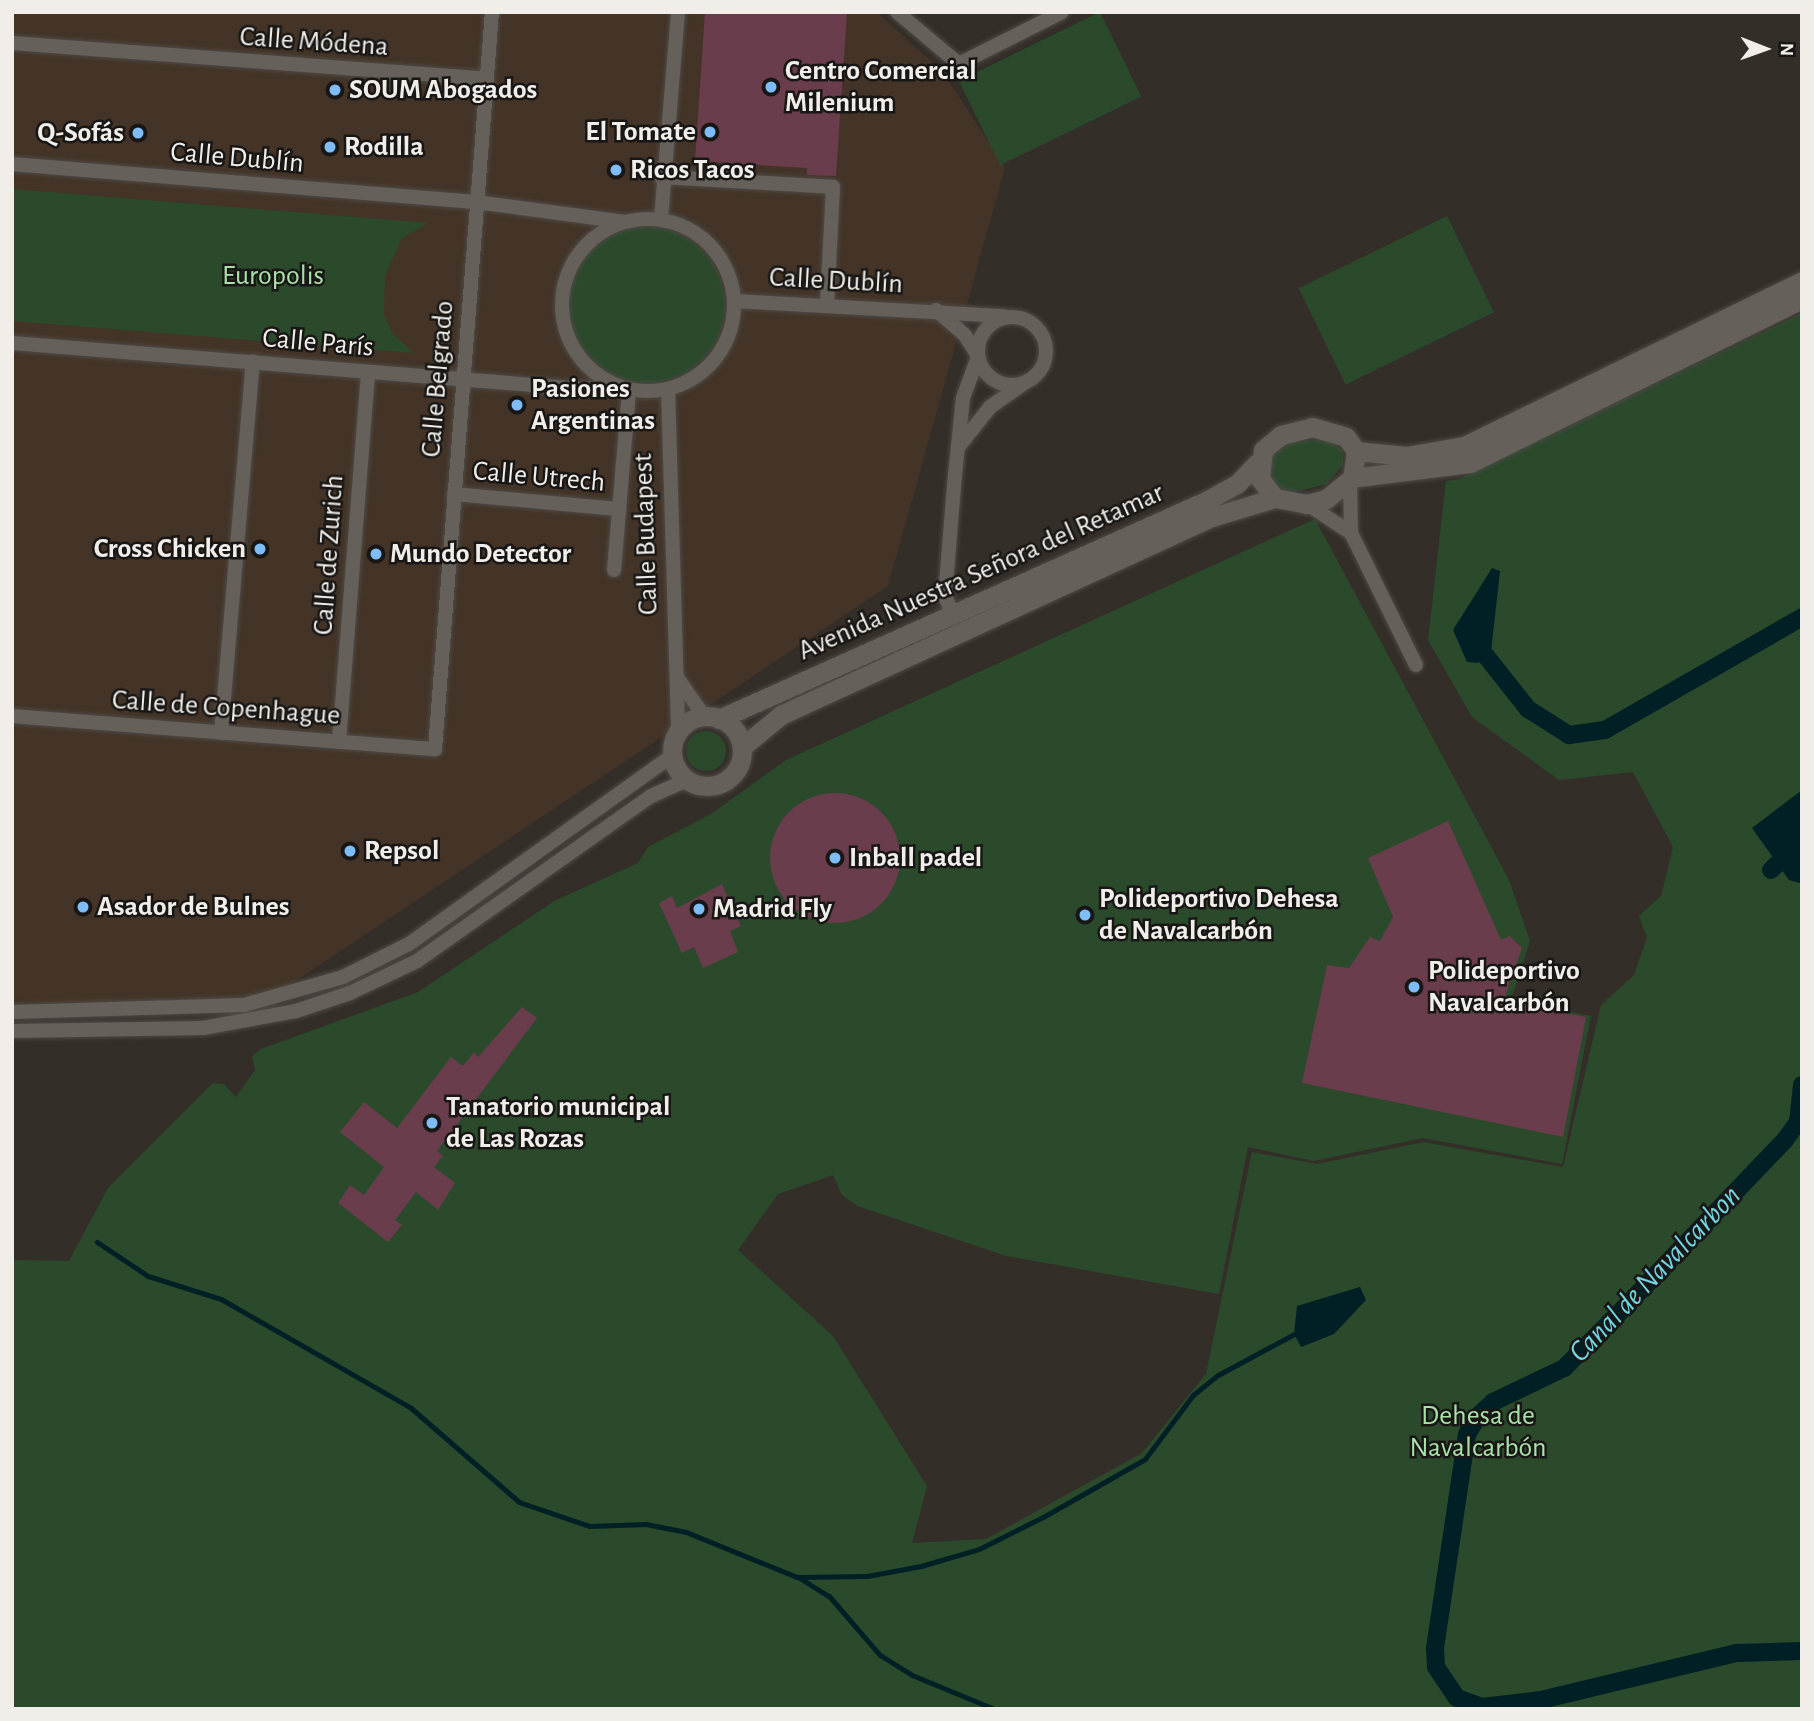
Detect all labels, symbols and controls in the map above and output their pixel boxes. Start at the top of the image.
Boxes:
north arrow [1730,14,1800,84]
street label: Calle Módena [239,20,389,64]
text: N [1777,43,1796,56]
place label: Centro Comercial Milenium [785,54,976,120]
place label: SOUM Abogados [349,73,537,107]
marker: Centro Comercial Milenium [763,79,779,95]
marker: SOUM Abogados [327,82,343,98]
place label: El Tomate [585,115,696,149]
place label: Q-Sofás [37,116,124,150]
marker: El Tomate [702,124,718,140]
marker: Q-Sofás [130,125,146,141]
place label: Rodilla [344,130,424,164]
street label: Calle Dublín [169,135,305,181]
marker: Rodilla [322,139,338,155]
place label: Ricos Tacos [630,153,755,187]
marker: Ricos Tacos [608,162,624,178]
park label: Europolis [222,259,324,293]
street label: Calle Dublín [768,261,904,301]
street label: Calle Belgrado [414,299,462,459]
street label: Calle París [261,321,375,365]
place label: Pasiones Argentinas [531,372,655,438]
marker: Pasiones Argentinas [509,397,525,413]
street label: Calle Budapest [626,452,666,616]
street label: Calle Utrech [471,454,607,500]
street label: Calle de Zurich [307,474,351,636]
street label: Avenida Nuestra Señora del Retamar [793,476,1169,668]
place label: Cross Chicken [94,532,246,566]
place label: Mundo Detector [390,537,571,571]
marker: Cross Chicken [252,541,268,557]
marker: Mundo Detector [368,546,384,562]
street label: Calle de Copenhague [111,683,341,733]
place label: Repsol [364,834,439,868]
place label: Inball padel [849,841,982,875]
marker: Repsol [342,843,358,859]
marker: Inball padel [827,850,843,866]
place label: Polideportivo Dehesa de Navalcarbón [1099,882,1339,948]
place label: Asador de Bulnes [97,890,290,924]
place label: Madrid Fly [713,892,832,926]
marker: Asador de Bulnes [75,899,91,915]
marker: Madrid Fly [691,901,707,917]
marker: Polideportivo Dehesa de Navalcarbón [1077,907,1093,923]
place label: Polideportivo Navalcarbón [1428,954,1580,1020]
marker: Polideportivo Navalcarbón [1406,979,1422,995]
place label: Tanatorio municipal de Las Rozas [446,1090,670,1156]
marker: Tanatorio municipal de Las Rozas [424,1115,440,1131]
water label: Canal de Navalcarbon [1561,1178,1749,1370]
park label: Dehesa de Navalcarbón [1410,1399,1546,1465]

